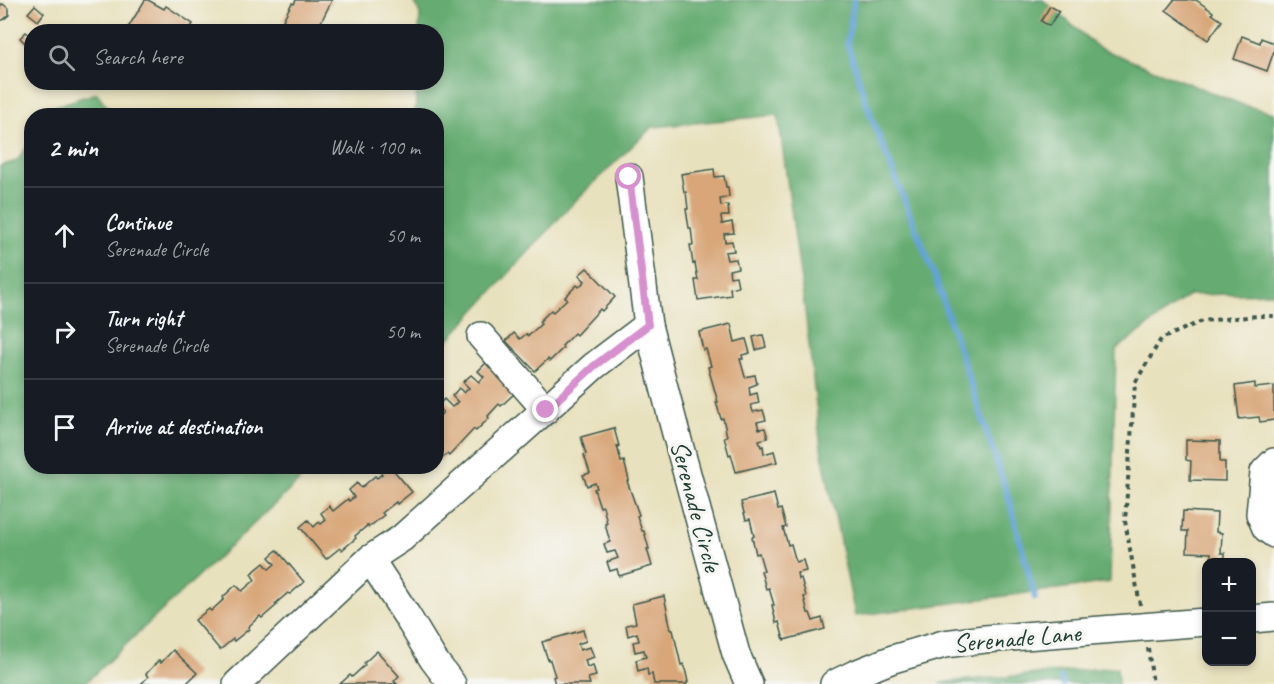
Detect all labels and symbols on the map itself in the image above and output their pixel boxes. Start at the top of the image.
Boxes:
route start [615,163,641,189]
route end [532,396,558,422]
street label: Serenade Circle [663,437,730,577]
street label: Serenade Lane [952,616,1083,660]

